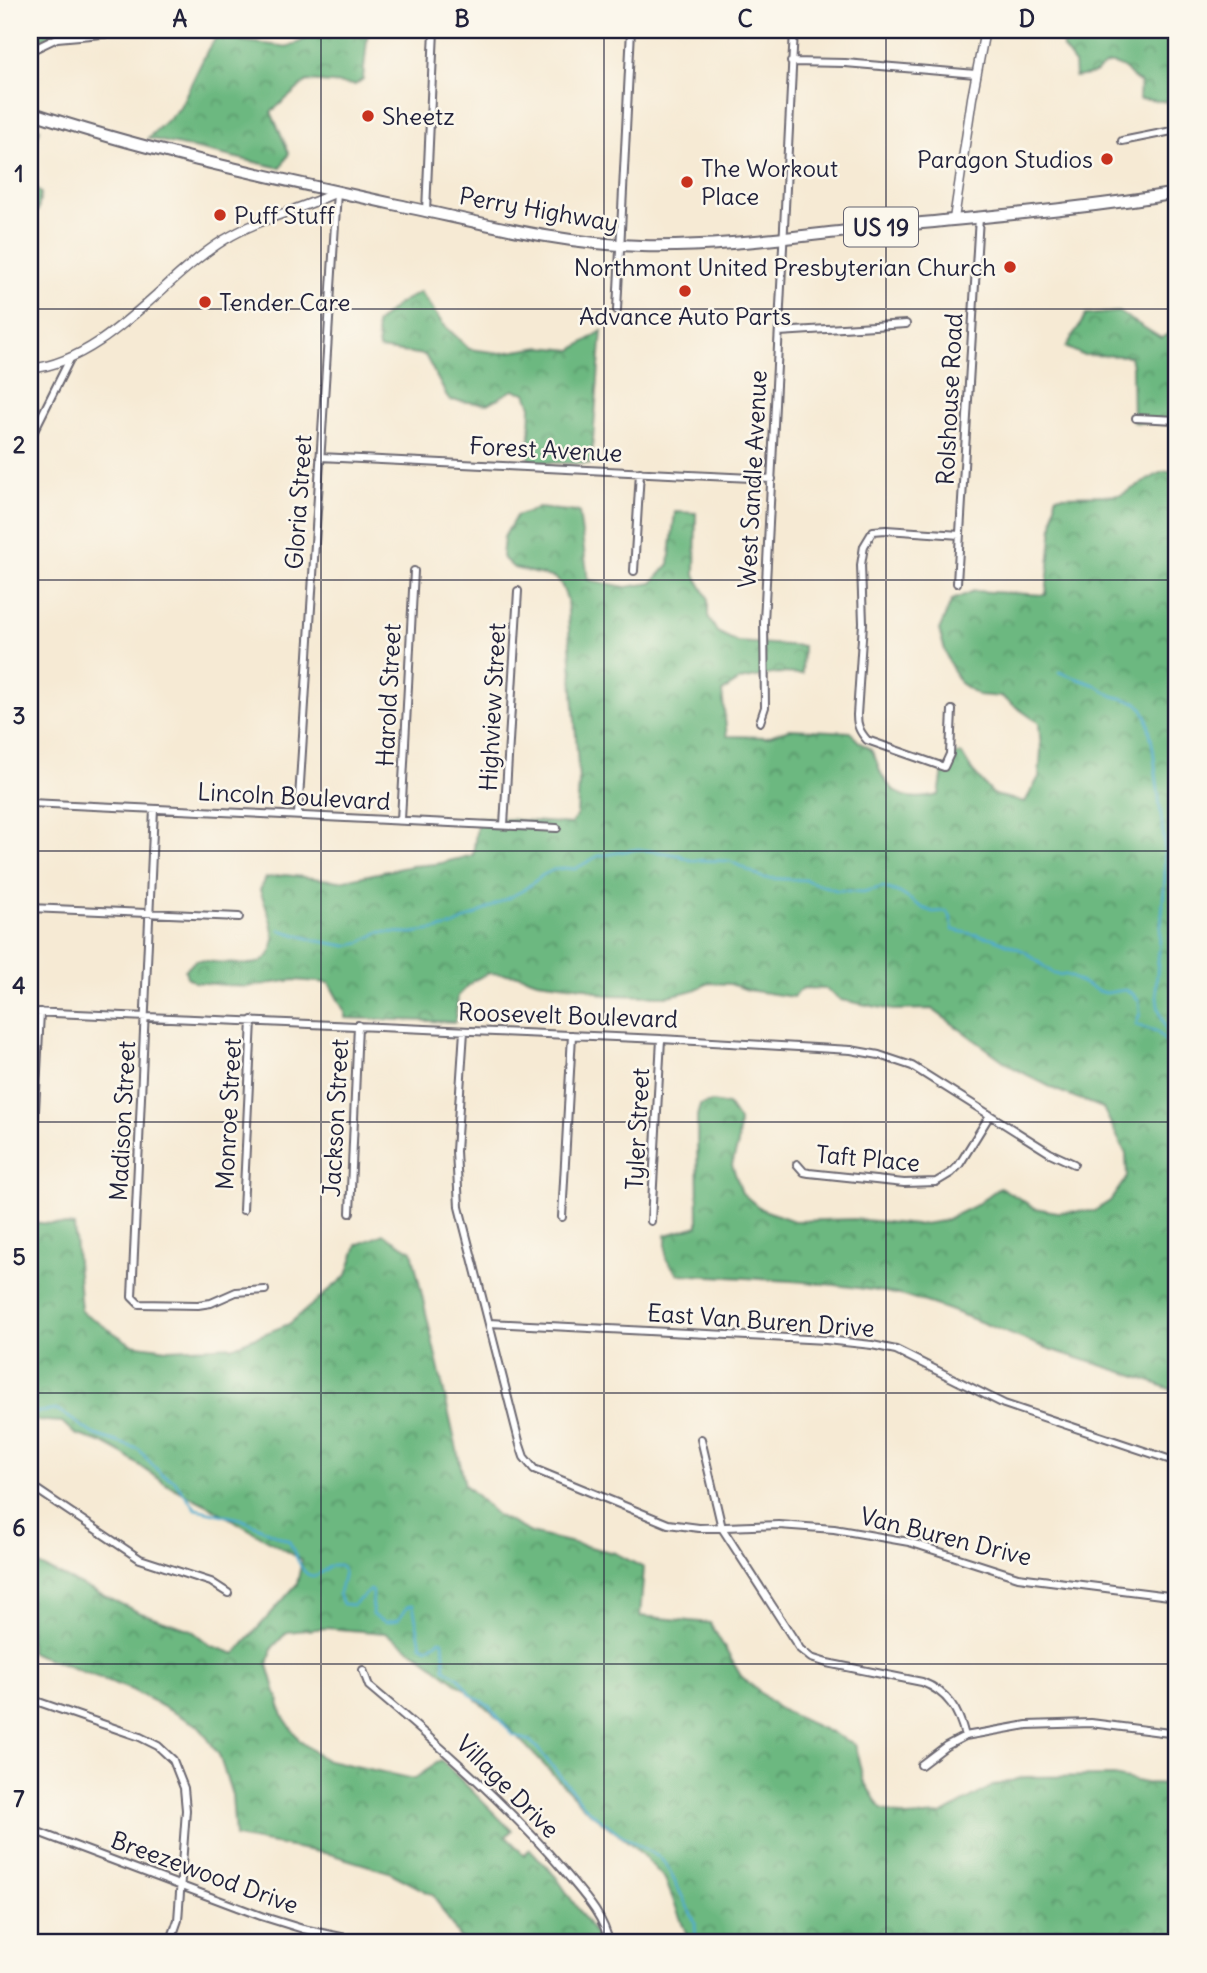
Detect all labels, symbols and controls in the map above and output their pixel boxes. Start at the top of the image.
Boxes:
text: A [173,4,188,33]
text: B [454,4,470,33]
text: C [737,4,753,33]
text: D [1019,4,1035,33]
place label: Sheetz [382,101,455,131]
marker: Sheetz [360,108,376,124]
place label: Paragon Studios [917,144,1093,174]
marker: Paragon Studios [1099,151,1115,167]
place label: The Workout Place [701,153,838,211]
text: 1 [14,159,24,188]
marker: The Workout Place [679,174,695,190]
street label: Perry Highway [457,180,621,238]
place label: Puff Stuff [234,200,336,230]
marker: Puff Stuff [212,207,228,223]
road number: US 19 [844,208,918,246]
place label: Northmont United Presbyterian Church [574,252,996,282]
marker: Northmont United Presbyterian Church [1002,259,1018,275]
marker: Advance Auto Parts [677,283,693,299]
place label: Tender Care [219,287,350,317]
marker: Tender Care [197,294,213,310]
place label: Advance Auto Parts [579,301,791,331]
street label: Rolshouse Road [930,312,968,486]
street label: West Sandle Avenue [731,369,773,589]
text: 2 [13,430,26,459]
street label: Forest Avenue [469,430,623,468]
street label: Gloria Street [278,434,318,570]
street label: Highview Street [473,622,511,792]
street label: Harold Street [369,623,407,767]
text: 3 [12,701,26,730]
street label: Lincoln Boulevard [197,776,391,816]
text: 4 [12,971,26,1000]
street label: Roosevelt Boulevard [458,996,678,1034]
street label: Monroe Street [209,1037,247,1191]
street label: Jackson Street [316,1038,354,1198]
street label: Madison Street [103,1040,141,1202]
street label: Tyler Street [619,1067,655,1191]
street label: Taft Place [815,1139,921,1177]
text: 5 [12,1242,26,1271]
street label: East Van Buren Drive [646,1297,876,1343]
street label: Van Buren Drive [857,1500,1035,1572]
text: 6 [12,1513,26,1542]
street label: Village Drive [450,1728,566,1844]
text: 7 [13,1784,25,1813]
street label: Breezewood Drive [107,1824,303,1920]

